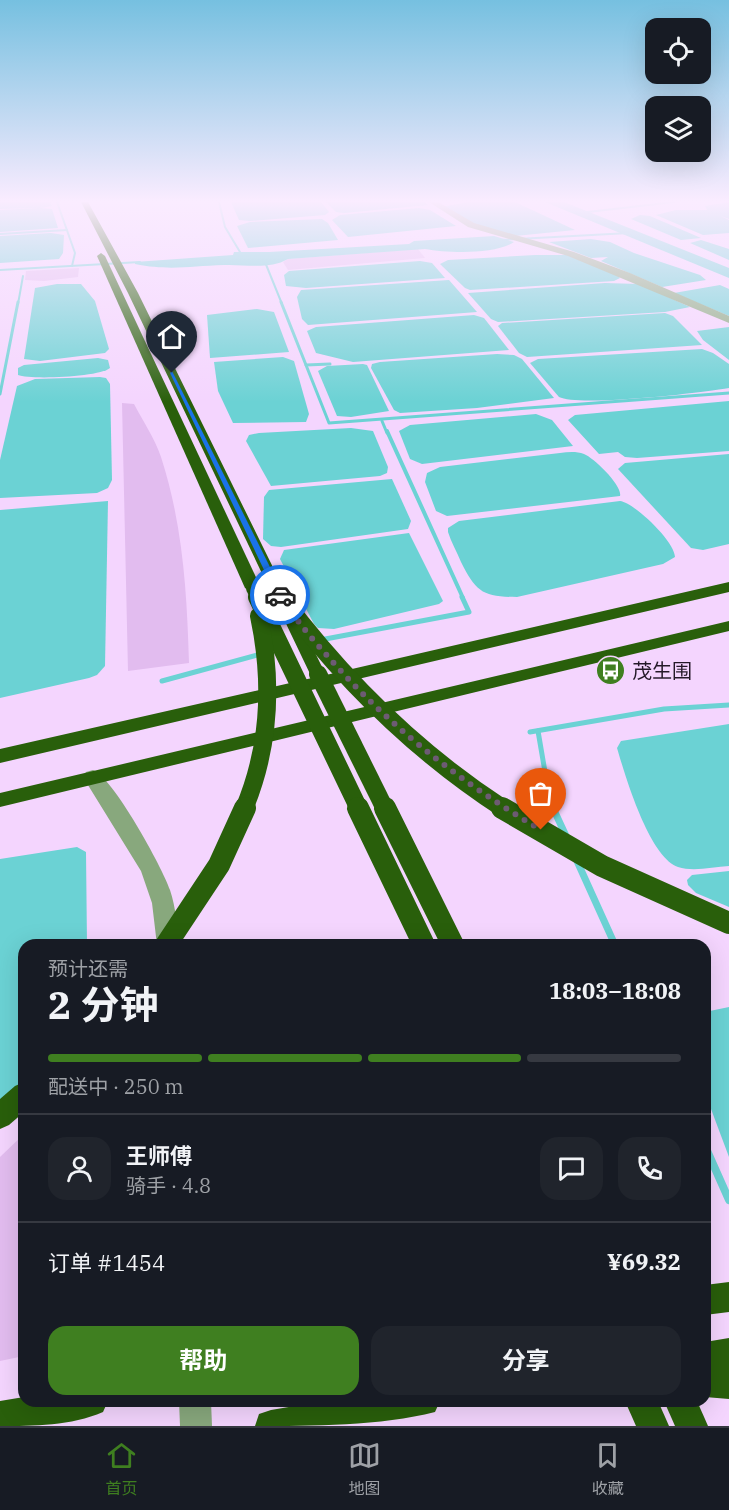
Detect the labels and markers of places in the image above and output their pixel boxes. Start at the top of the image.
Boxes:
pin [146,311,197,373]
bus stop icon: 茂生围 [595,655,627,687]
place label: 茂生围 [632,657,692,684]
pin [515,768,566,830]

